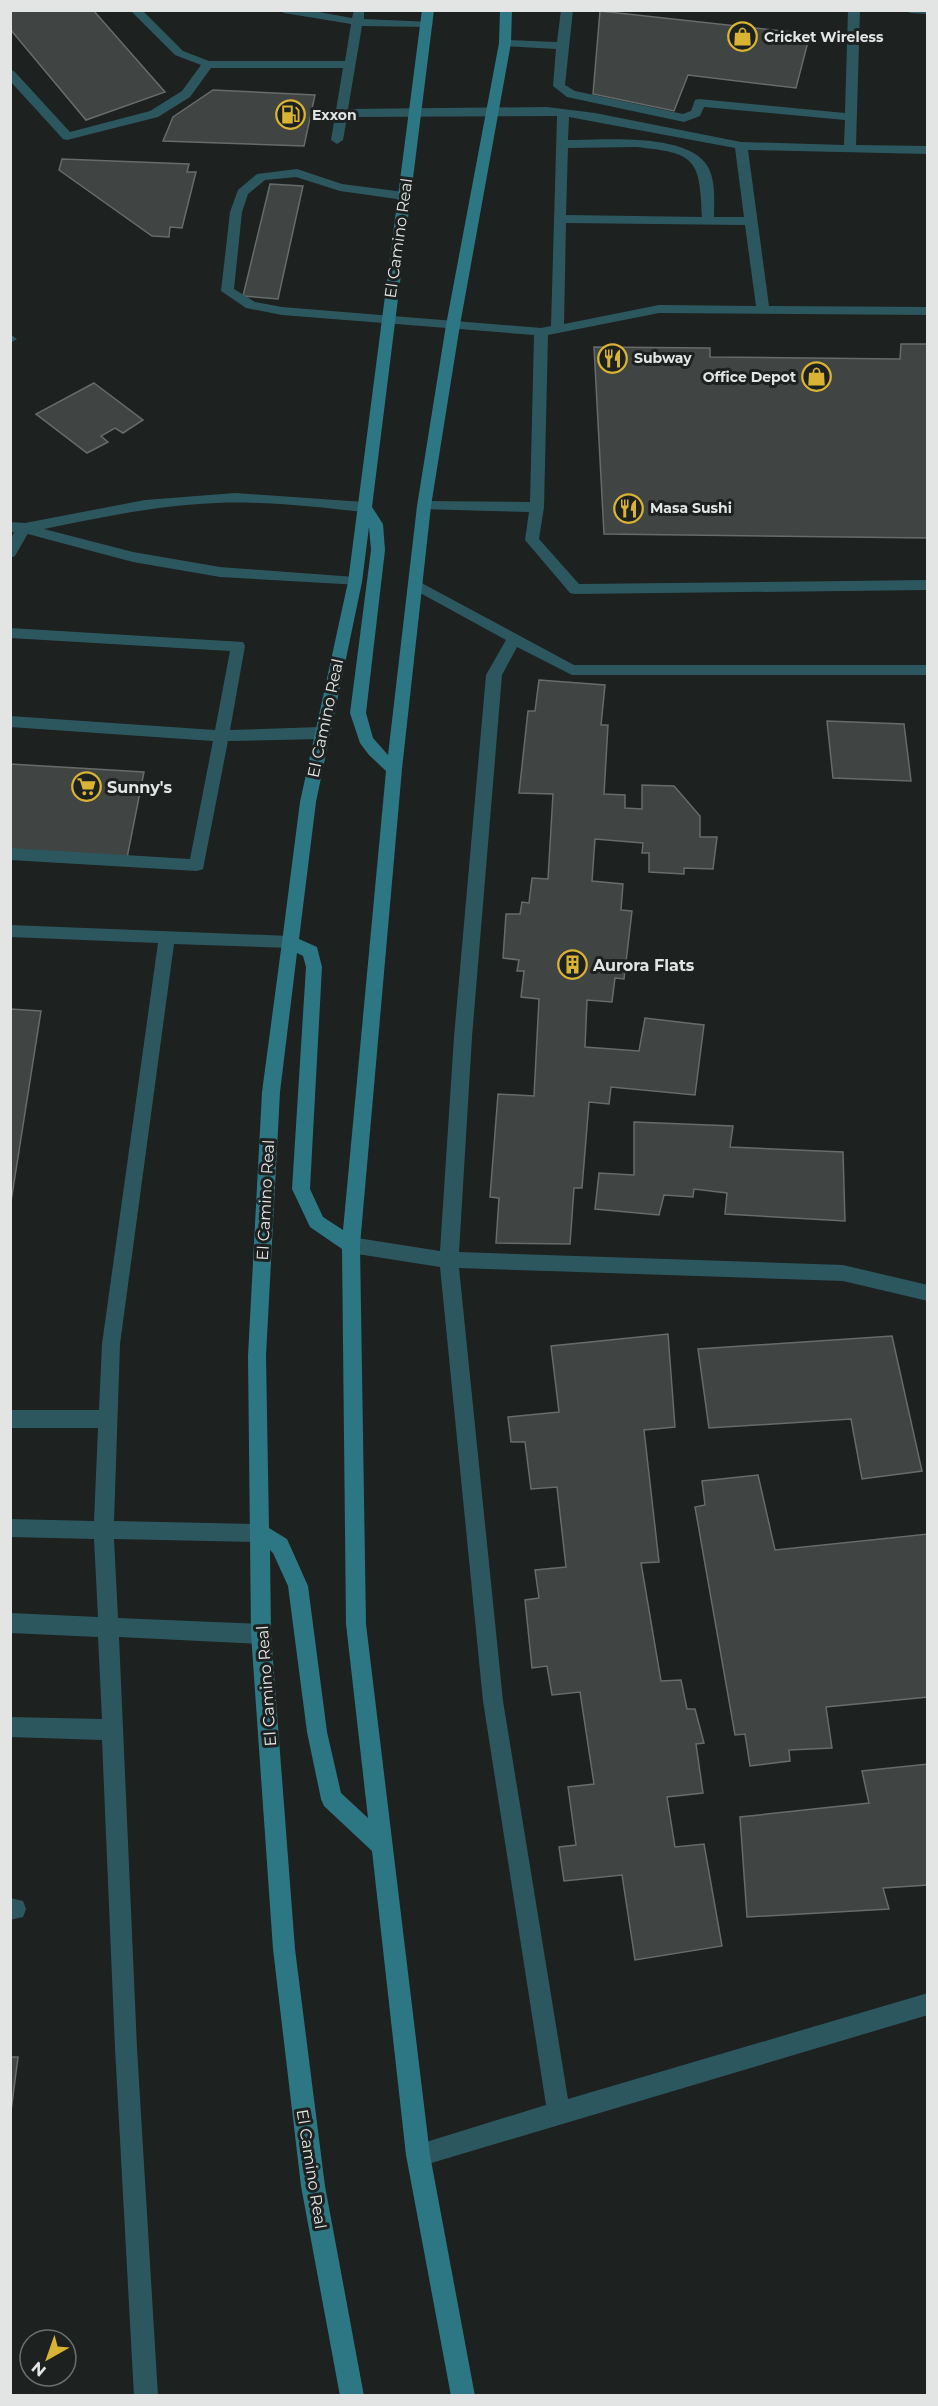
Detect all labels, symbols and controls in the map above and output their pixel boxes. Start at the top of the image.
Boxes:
shop icon: Cricket Wireless [727,21,759,53]
place label: Cricket Wireless [764,28,884,46]
fuel station icon: Exxon [275,99,307,131]
place label: Exxon [312,106,357,124]
street label: El Camino Real [381,177,416,299]
restaurant icon: Subway [597,342,629,374]
place label: Subway [634,349,692,367]
shop icon: Office Depot [801,361,833,393]
place label: Office Depot [703,368,796,386]
restaurant icon: Masa Sushi [613,492,645,524]
place label: Masa Sushi [650,499,732,517]
street label: El Camino Real [304,657,347,779]
supermarket icon: Sunny's [70,771,102,803]
place label: Sunny's [107,778,172,797]
building icon: Aurora Flats [556,949,588,981]
place label: Aurora Flats [592,956,695,975]
street label: El Camino Real [253,1139,278,1261]
street label: El Camino Real [253,1625,280,1747]
street label: El Camino Real [293,2108,330,2230]
north arrow [18,2328,78,2388]
text: N [28,2358,50,2381]

